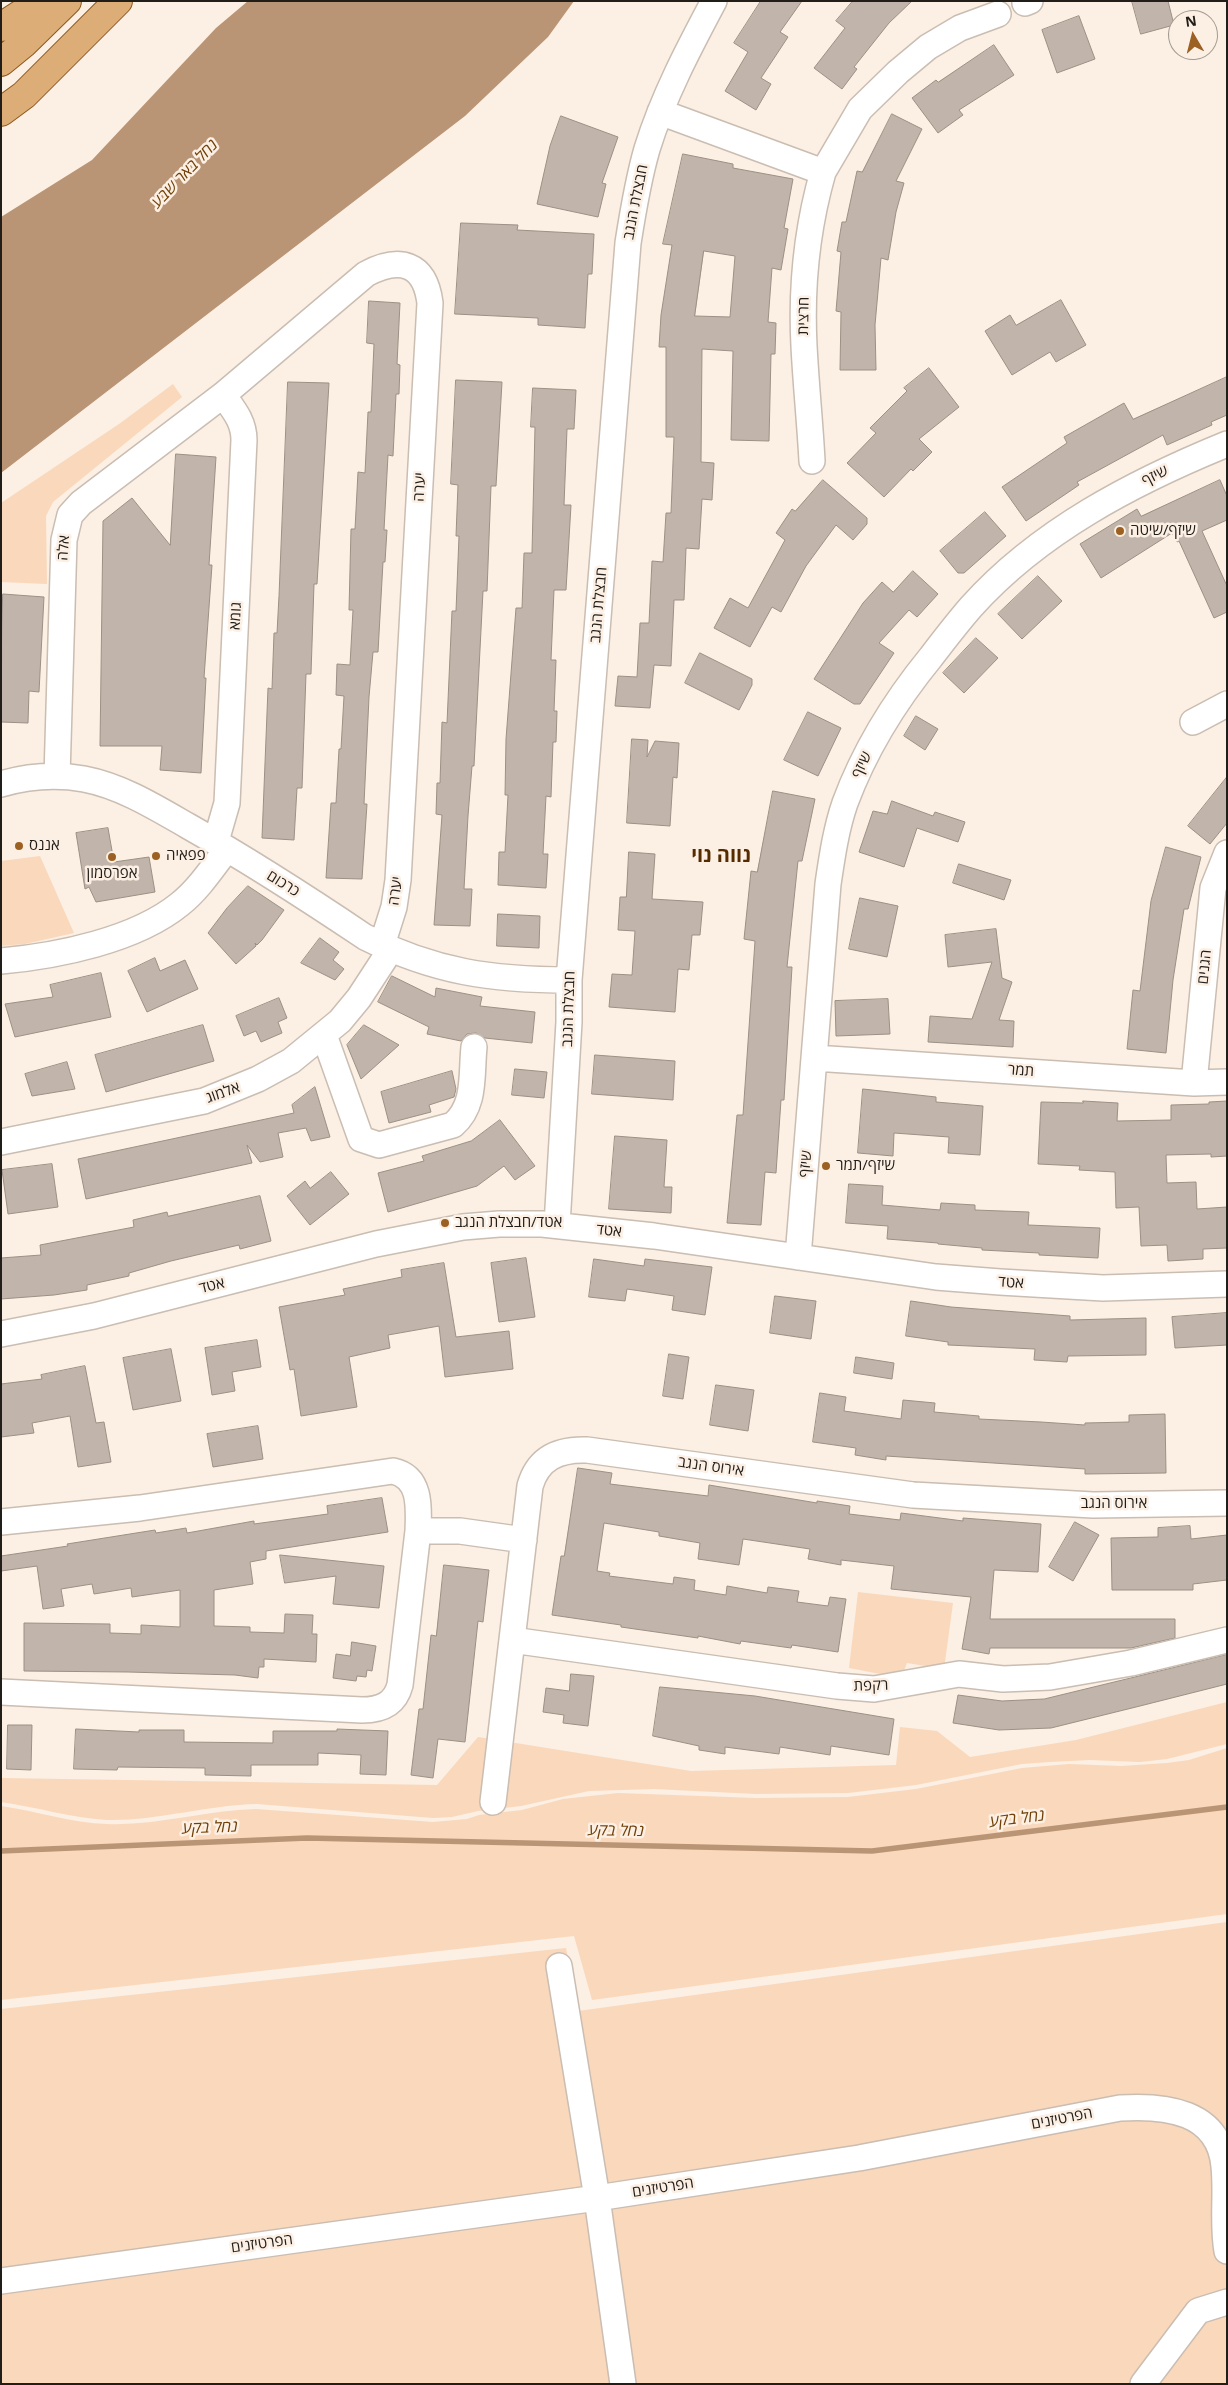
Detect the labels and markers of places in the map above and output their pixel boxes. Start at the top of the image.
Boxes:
place label: שיזף/שיטה [1130,522,1196,540]
marker: שיזף/שיטה [1114,525,1126,537]
place label: אננס [29,837,60,855]
marker: אננס [13,840,25,852]
place label: פפאיה [166,847,206,865]
marker: פפאיה [150,850,162,862]
marker: אפרסמון [106,851,118,863]
place label: אפרסמון [86,865,138,883]
place label: שיזף/תמר [836,1157,895,1175]
marker: שיזף/תמר [820,1160,832,1172]
place label: אטד/חבצלת הנגב [455,1214,562,1232]
marker: אטד/חבצלת הנגב [439,1217,451,1229]

